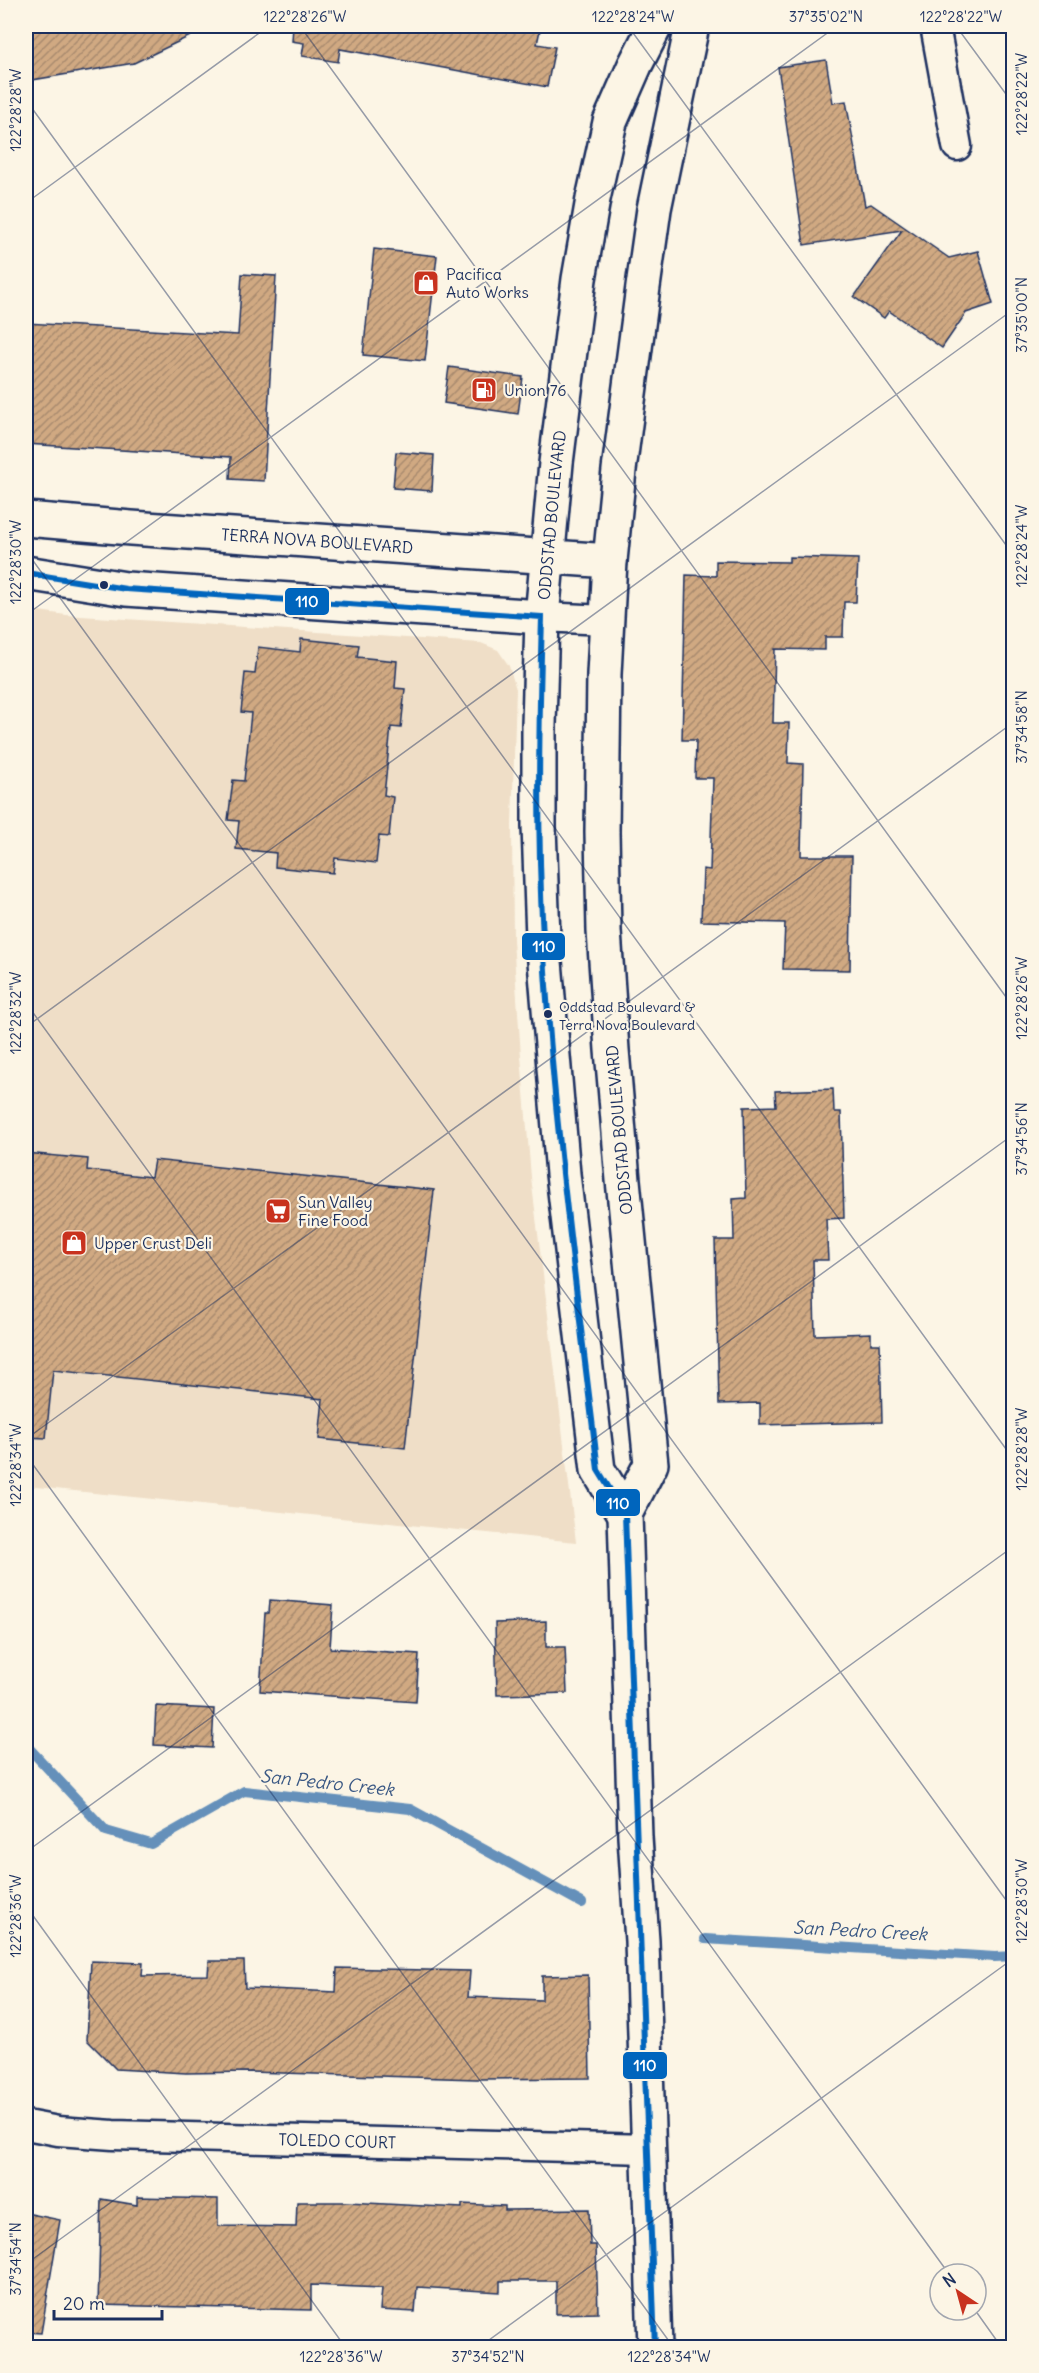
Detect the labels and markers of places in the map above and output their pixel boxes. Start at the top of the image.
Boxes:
place label: Pacifica Auto Works [446,264,529,302]
shop icon: Pacifica Auto Works [411,268,441,298]
fuel station icon: Union 76 [469,375,499,405]
place label: Union 76 [504,380,567,400]
unlabelled marker [98,579,110,591]
place label: Oddstad Boulevard & Terra Nova Boulevard [559,998,696,1034]
marker: Oddstad Boulevard & Terra Nova Boulevard [542,1008,554,1020]
place label: Sun Valley Fine Food [298,1192,373,1230]
supermarket icon: Sun Valley Fine Food [263,1196,293,1226]
shop icon: Upper Crust Deli [59,1228,89,1258]
place label: Upper Crust Deli [94,1233,212,1253]

